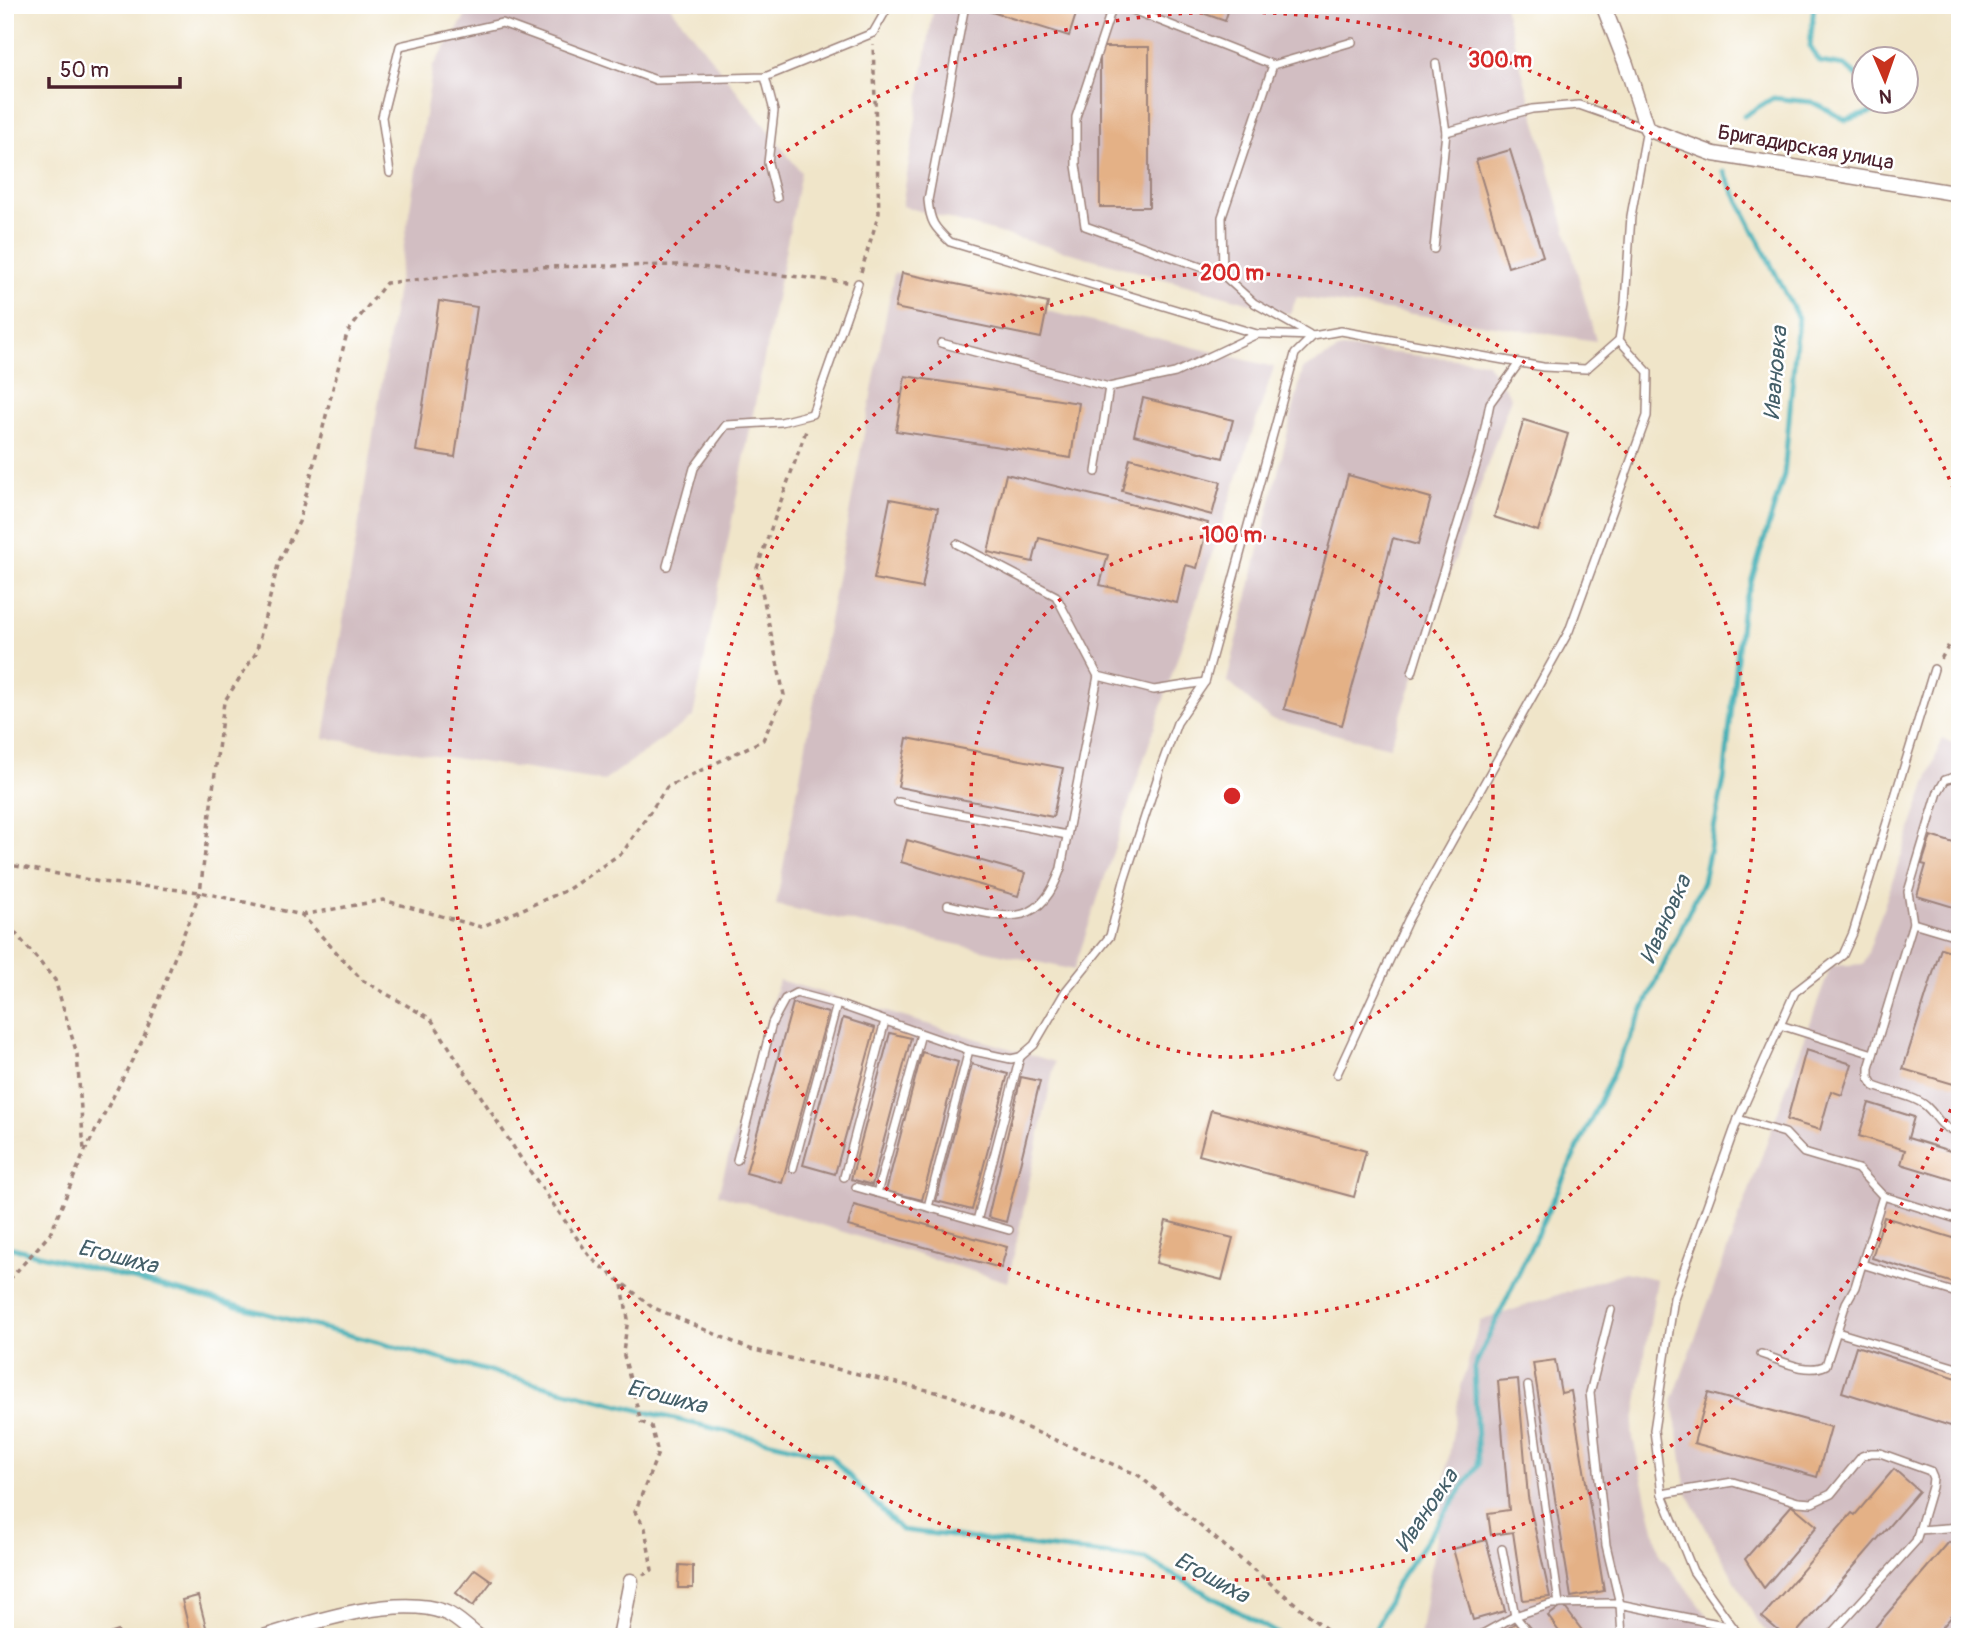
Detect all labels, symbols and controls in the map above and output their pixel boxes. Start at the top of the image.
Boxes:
scale bar [49,46,180,90]
north arrow [1850,46,1920,116]
text: 300 m [1468,47,1532,74]
text: 50 m [60,57,109,84]
text: N [1879,84,1892,108]
street label: Бригадирская улица [1716,119,1896,176]
text: 200 m [1200,260,1264,287]
water label: Ивановка [1757,324,1794,421]
text: 100 m [1202,522,1262,549]
centre of rings [1220,784,1244,808]
water label: Ивановка [1633,869,1698,968]
water label: Егошиха [75,1233,162,1281]
water label: Егошиха [624,1373,711,1421]
water label: Ивановка [1388,1462,1465,1557]
water label: Егошиха [1169,1545,1255,1610]

